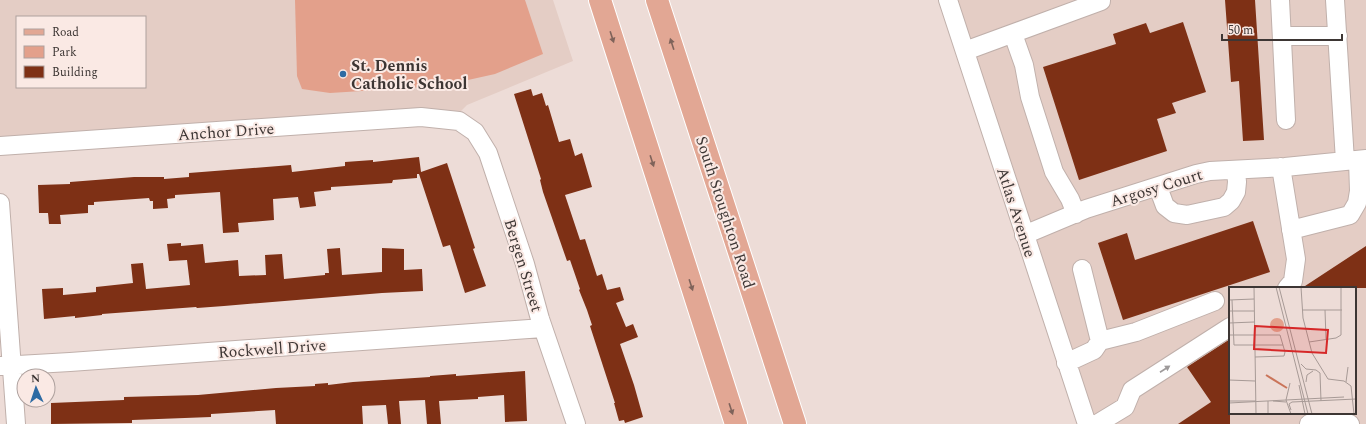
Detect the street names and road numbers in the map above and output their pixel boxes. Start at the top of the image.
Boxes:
street label: Anchor Drive [177,117,275,147]
street label: South Stoughton Road [689,133,761,292]
street label: Argosy Court [1107,162,1206,213]
street label: Atlas Avenue [990,164,1042,260]
street label: Bergen Street [497,216,549,315]
street label: Rockwell Drive [217,333,327,365]

